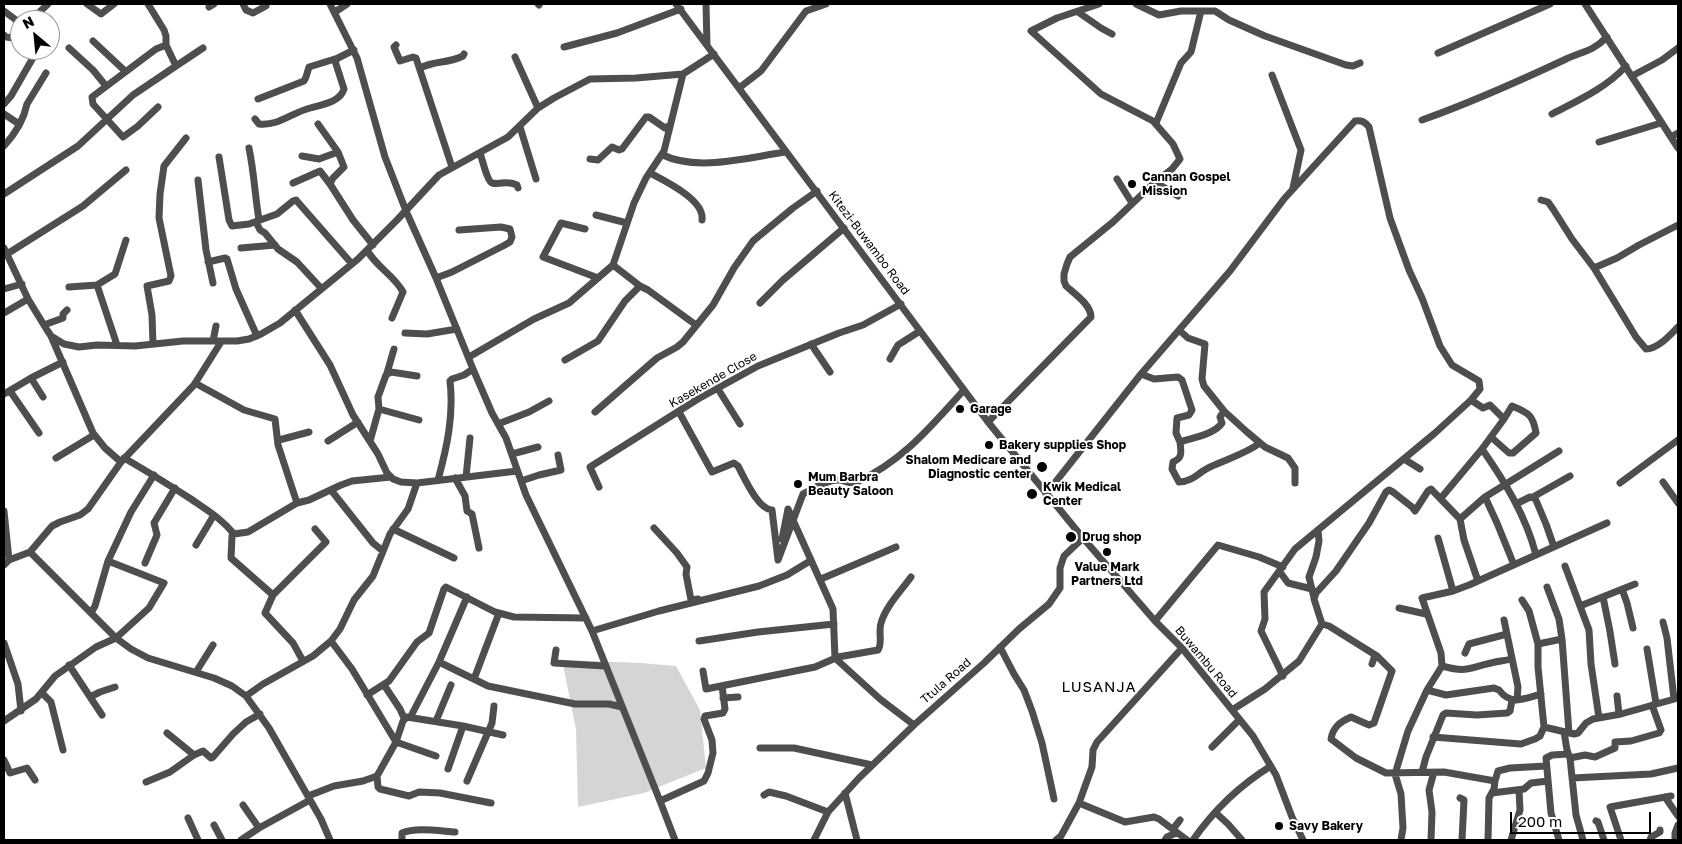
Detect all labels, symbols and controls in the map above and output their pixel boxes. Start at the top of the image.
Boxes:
north arrow [10,10,60,60]
text: N [19,12,37,32]
place label: Cannan Gospel Mission [1142,170,1230,198]
marker: Cannan Gospel Mission [1126,178,1138,190]
street label: Kitezi-Buwambo Road [825,188,913,298]
street label: Kasekende Close [667,349,759,411]
place label: Garage [970,402,1012,416]
marker: Garage [954,403,966,415]
place label: Bakery supplies Shop [999,438,1126,452]
marker: Bakery supplies Shop [983,439,995,451]
place label: Shalom Medicare and Diagnostic center [906,453,1031,481]
marker: Shalom Medicare and Diagnostic center [1035,460,1049,474]
place label: Mum Barbra Beauty Saloon [808,470,893,498]
marker: Mum Barbra Beauty Saloon [792,478,804,490]
place label: Kwik Medical Center [1043,480,1121,508]
marker: Kwik Medical Center [1025,487,1039,501]
marker: Drug shop [1064,530,1078,544]
place label: Drug shop [1082,530,1141,544]
marker: Value Mark Partners Ltd [1101,546,1113,558]
place label: Value Mark Partners Ltd [1071,560,1143,588]
street label: Buwambu Road [1172,623,1240,701]
street label: Ttula Road [918,655,974,707]
district label: LUSANJA [1061,678,1137,696]
scale bar [1512,802,1653,834]
text: 200 m [1518,812,1562,830]
place label: Savy Bakery [1289,819,1363,833]
marker: Savy Bakery [1273,820,1285,832]

